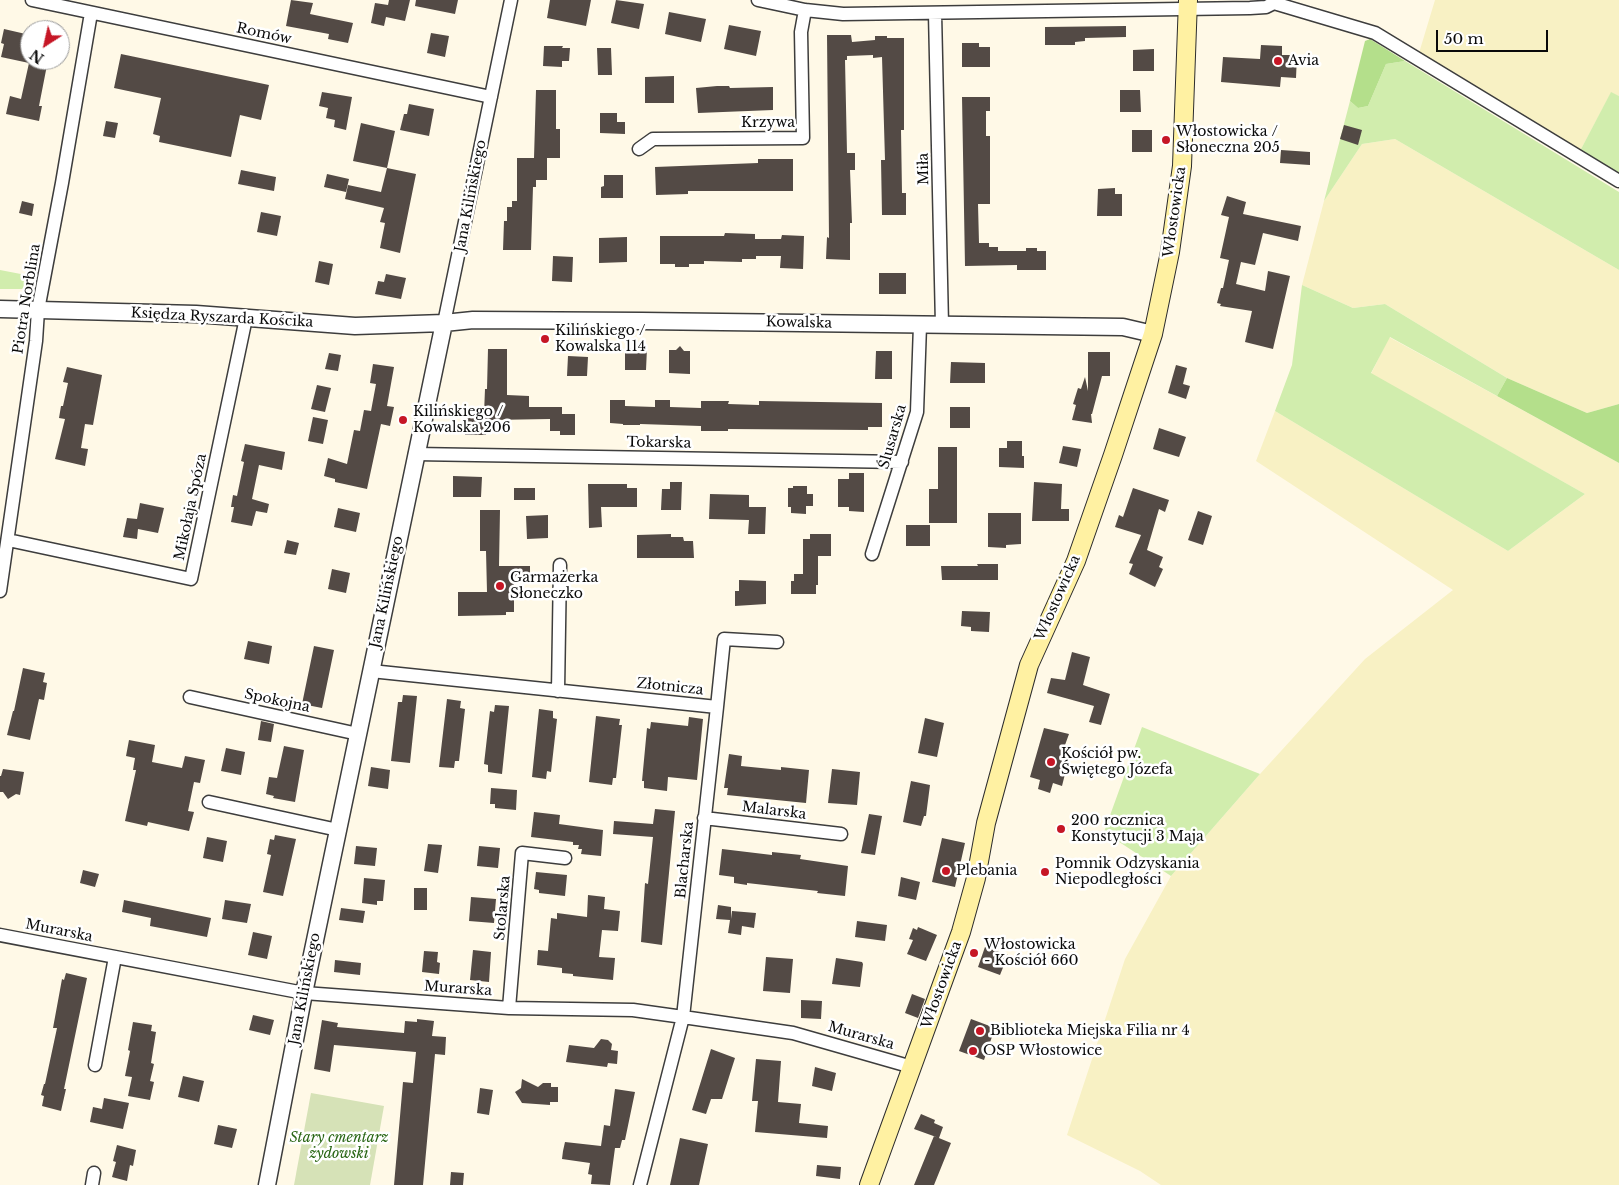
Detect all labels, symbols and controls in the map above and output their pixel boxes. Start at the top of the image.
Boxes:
north arrow [20,20,70,70]
street label: Romów [235,20,293,48]
scale bar [1439,20,1552,52]
text: 50 m [1444,29,1484,48]
text: N [26,45,48,68]
place label: Avia [1288,53,1319,69]
marker: Avia [1272,55,1284,67]
street label: Krzywa [741,115,795,131]
place label: Włostowicka / Słoneczna 205 [1176,124,1280,156]
marker: Włostowicka / Słoneczna 205 [1160,134,1172,146]
street label: Jana Kilińskiego [452,138,490,254]
street label: Miła [915,153,933,185]
street label: Włostowicka [1160,165,1190,259]
street label: Piotra Norblina [10,243,44,355]
street label: Księdza Ryszarda Kościka [130,305,314,331]
street label: Kowalska [766,314,832,332]
place label: Kilińskiego / Kowalska 114 [555,323,646,356]
marker: Kilińskiego / Kowalska 114 [539,333,551,345]
street label: Ślusarska [876,403,910,471]
place label: Kilińskiego / Kowalska 206 [413,404,511,437]
marker: Kilińskiego / Kowalska 206 [397,414,409,426]
street label: Tokarska [627,434,691,452]
street label: Mikołaja Spóza [171,452,211,562]
street label: Jana Kilińskiego [367,534,407,650]
street label: Włostowicka [1032,553,1084,643]
place label: Garmażerka Słoneczko [510,570,598,602]
marker: Garmażerka Słoneczko [494,580,506,592]
street label: Złotnicza [636,675,704,699]
street label: Spokojna [243,686,311,716]
place label: Kościół pw. Świętego Józefa [1061,746,1173,779]
marker: Kościół pw. Świętego Józefa [1045,756,1057,768]
street label: Malarska [741,799,807,823]
place label: 200 rocznica Konstytucji 3 Maja [1071,813,1204,846]
street label: Blacharska [673,821,697,899]
marker: 200 rocznica Konstytucji 3 Maja [1055,823,1067,835]
place label: Pomnik Odzyskania Niepodległości [1055,856,1200,889]
place label: Plebania [956,863,1017,879]
marker: Plebania [940,865,952,877]
marker: Pomnik Odzyskania Niepodległości [1039,866,1051,878]
street label: Stolarska [492,875,514,941]
street label: Murarska [24,916,94,946]
street label: Jana Kilińskiego [286,931,324,1047]
place label: Włostowicka - Kościół 660 [984,937,1079,970]
street label: Włostowicka [918,939,966,1031]
marker: Włostowicka - Kościół 660 [968,947,980,959]
street label: Murarska [423,978,493,1000]
street label: Murarska [826,1019,896,1053]
place label: Biblioteka Miejska Filia nr 4 [990,1023,1190,1039]
marker: Biblioteka Miejska Filia nr 4 [974,1025,986,1037]
place label: OSP Włostowice [983,1043,1102,1059]
marker: OSP Włostowice [967,1045,979,1057]
park label: Stary cmentarz żydowski [289,1130,389,1162]

